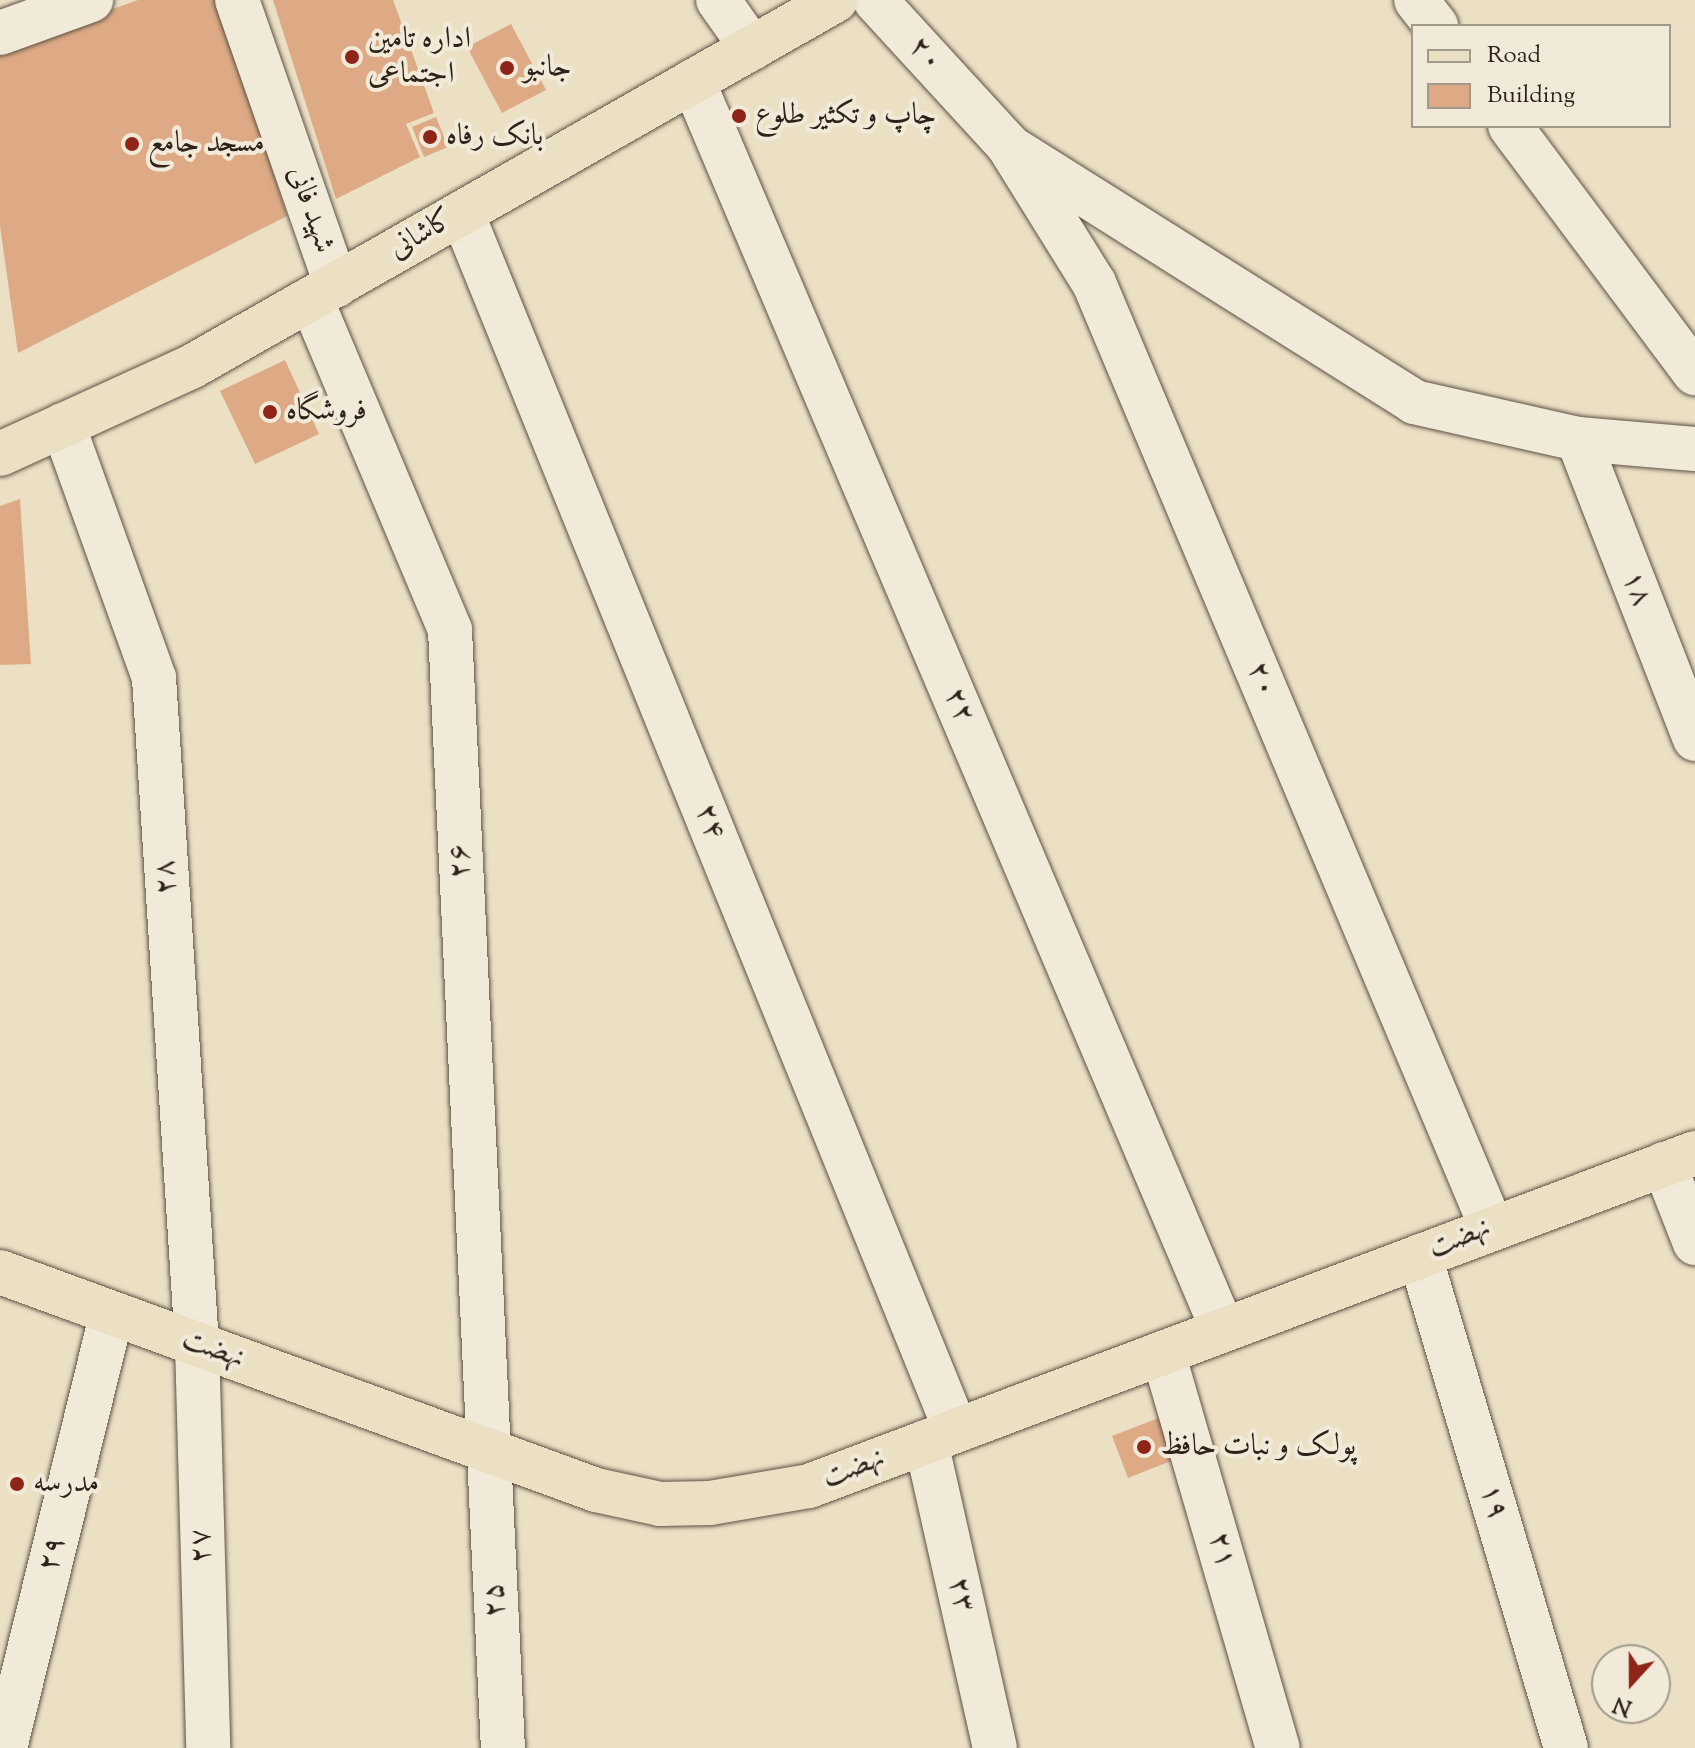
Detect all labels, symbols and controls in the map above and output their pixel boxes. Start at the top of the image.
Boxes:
place label: اداره تامین اجتماعی [368,22,471,92]
legend [1411,24,1671,128]
street label: ۲۰ [900,30,950,80]
text: Road [1487,39,1541,73]
marker: اداره تامین اجتماعی [343,48,361,66]
place label: جانبو [523,50,572,86]
marker: جانبو [498,59,516,77]
text: Building [1487,79,1575,113]
place label: چاپ و تکثیر طلوع [755,98,937,134]
marker: چاپ و تکثیر طلوع [730,107,748,125]
place label: بانک رفاه [446,119,543,155]
place label: مسجد جامع [148,126,265,162]
marker: بانک رفاه [421,128,439,146]
marker: مسجد جامع [123,135,141,153]
street label: شهید فانی [278,162,342,258]
street label: کاشانی [383,202,461,268]
place label: فروشگاه [286,394,367,430]
marker: فروشگاه [261,403,279,421]
street label: ۱۸ [1613,566,1659,612]
street label: ۲۰ [1238,657,1284,703]
street label: ۲۲ [935,683,981,729]
street label: ۲۴ [686,799,732,845]
street label: ۲۶ [442,843,480,879]
street label: ۲۸ [148,858,186,896]
street label: نهضت [1424,1210,1496,1268]
street label: نهضت [177,1322,249,1378]
place label: پولک و نبات حافظ [1160,1429,1356,1465]
marker: پولک و نبات حافظ [1135,1438,1153,1456]
street label: نهضت [818,1441,890,1497]
place label: مدرسه [33,1466,99,1502]
marker: مدرسه [8,1475,26,1493]
street label: ۱۹ [1471,1480,1515,1524]
street label: ۲۷ [183,1528,221,1564]
street label: ۲۱ [1199,1528,1243,1572]
street label: ۲۹ [31,1533,75,1575]
street label: ۲۳ [939,1574,981,1616]
street label: ۲۵ [477,1582,515,1618]
north arrow [1591,1644,1671,1724]
text: N [1609,1686,1637,1723]

